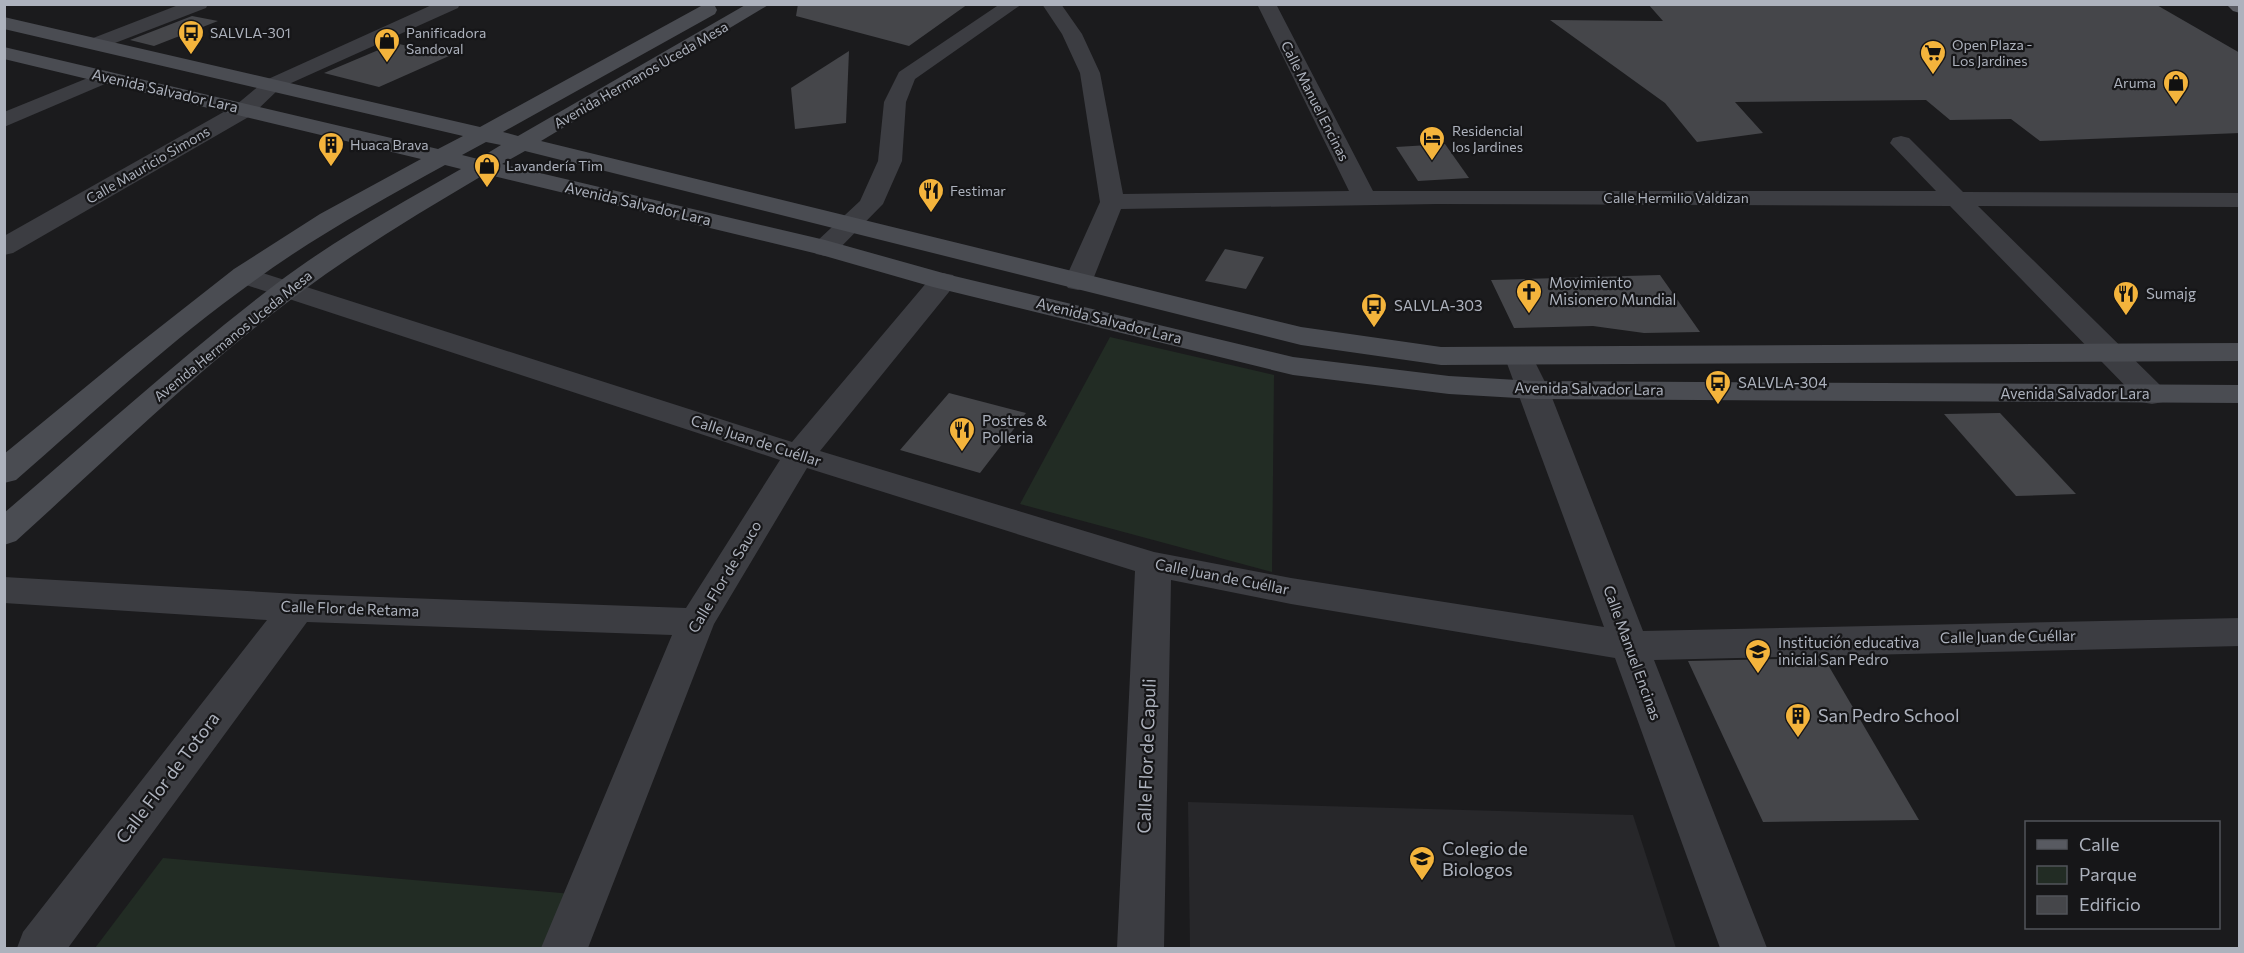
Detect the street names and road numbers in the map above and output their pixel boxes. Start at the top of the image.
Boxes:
street label: Avenida Hermanos Uceda Mesa [551,18,731,132]
street label: Calle Manuel Encinas [1278,38,1353,164]
street label: Avenida Salvador Lara [90,64,240,116]
street label: Calle Mauricio Simons [83,122,213,207]
street label: Avenida Salvador Lara [563,177,713,229]
street label: Calle Hermilio Valdizan [1603,189,1749,206]
street label: Avenida Hermanos Uceda Mesa [150,267,315,405]
street label: Avenida Salvador Lara [1035,293,1184,347]
street label: Avenida Salvador Lara [1514,378,1664,398]
street label: Avenida Salvador Lara [2000,384,2150,402]
street label: Calle Juan de Cuéllar [689,410,824,470]
street label: Calle Flor de Sauco [684,517,765,636]
street label: Calle Juan de Cuéllar [1154,554,1291,598]
street label: Calle Manuel Encinas [1600,583,1666,723]
street label: Calle Flor de Retama [281,597,420,619]
street label: Calle Juan de Cuéllar [1940,626,2076,646]
street label: Calle Flor de Capuli [1132,678,1160,834]
street label: Calle Flor de Totora [111,707,224,847]

